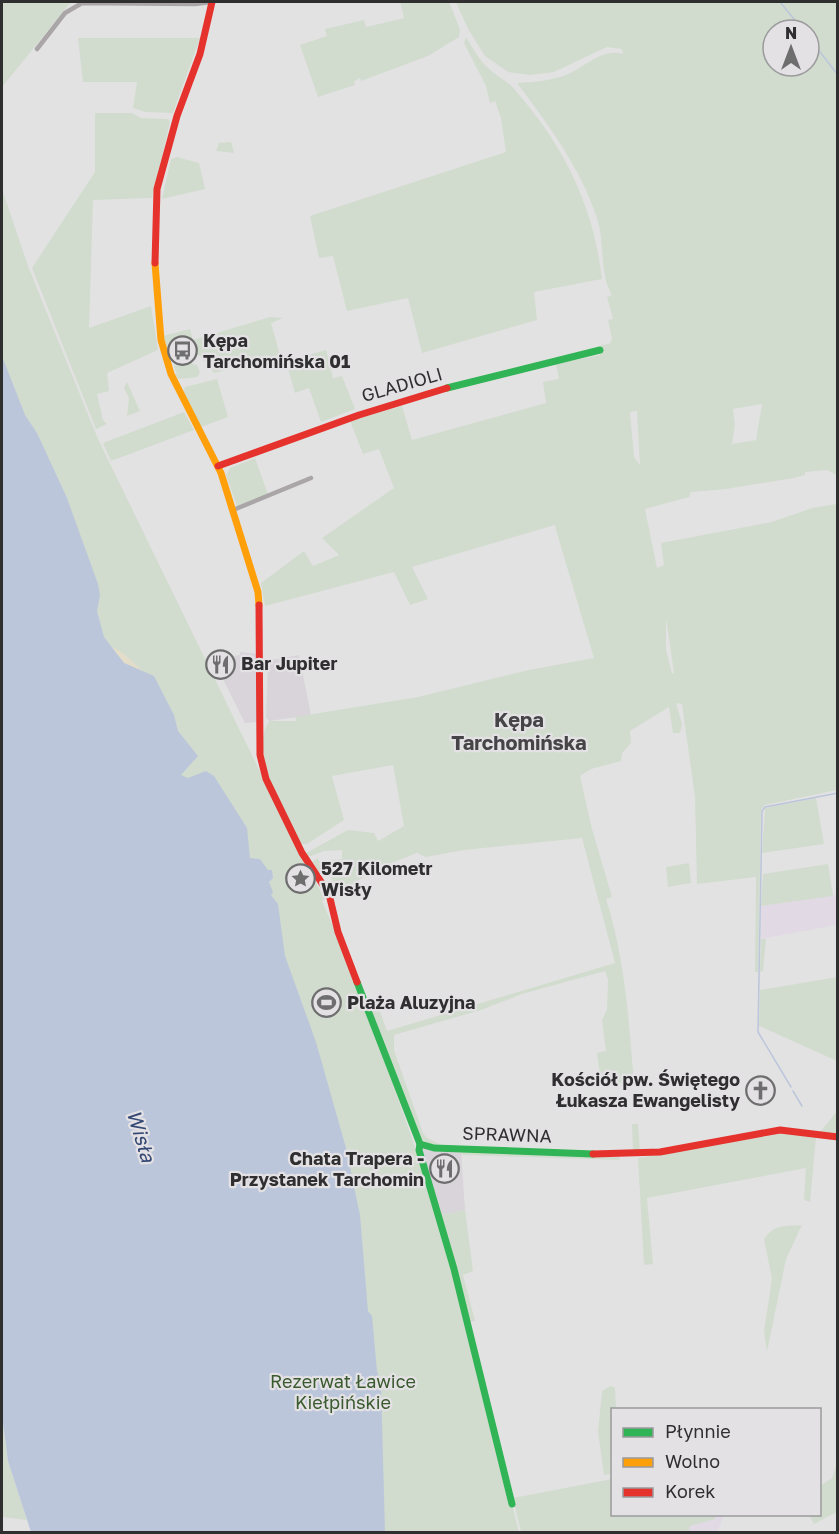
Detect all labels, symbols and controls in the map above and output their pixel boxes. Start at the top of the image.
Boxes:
north arrow [761,18,821,78]
text: N [785,23,797,43]
place label: Kępa Tarchomińska 01 [203,329,350,372]
bus stop icon: Kępa Tarchomińska 01 [166,335,198,367]
street label: GLADIOLI [359,362,445,406]
restaurant icon: Bar Jupiter [204,648,236,680]
place label: Bar Jupiter [241,652,337,674]
district label: Kępa Tarchomińska [451,707,587,754]
place label: 527 Kilometr Wisły [321,857,433,900]
place icon: 527 Kilometr Wisły [284,863,316,895]
sports icon: Plaża Aluzyjna [310,987,342,1019]
place label: Plaża Aluzyjna [347,991,475,1013]
place label: Kościół pw. Świętego Łukasza Ewangelisty [551,1068,740,1111]
church icon: Kościół pw. Świętego Łukasza Ewangelisty [745,1074,777,1106]
water label: Wisła [123,1107,161,1165]
street label: SPRAWNA [462,1121,552,1147]
place label: Chata Trapera - Przystanek Tarchomin [230,1147,424,1190]
restaurant icon: Chata Trapera - Przystanek Tarchomin [429,1153,461,1185]
park label: Rezerwat Ławice Kiełpińskie [270,1370,416,1413]
legend [611,1408,821,1516]
text: Płynnie [665,1420,731,1442]
text: Wolno [665,1450,720,1472]
text: Korek [665,1480,715,1502]

